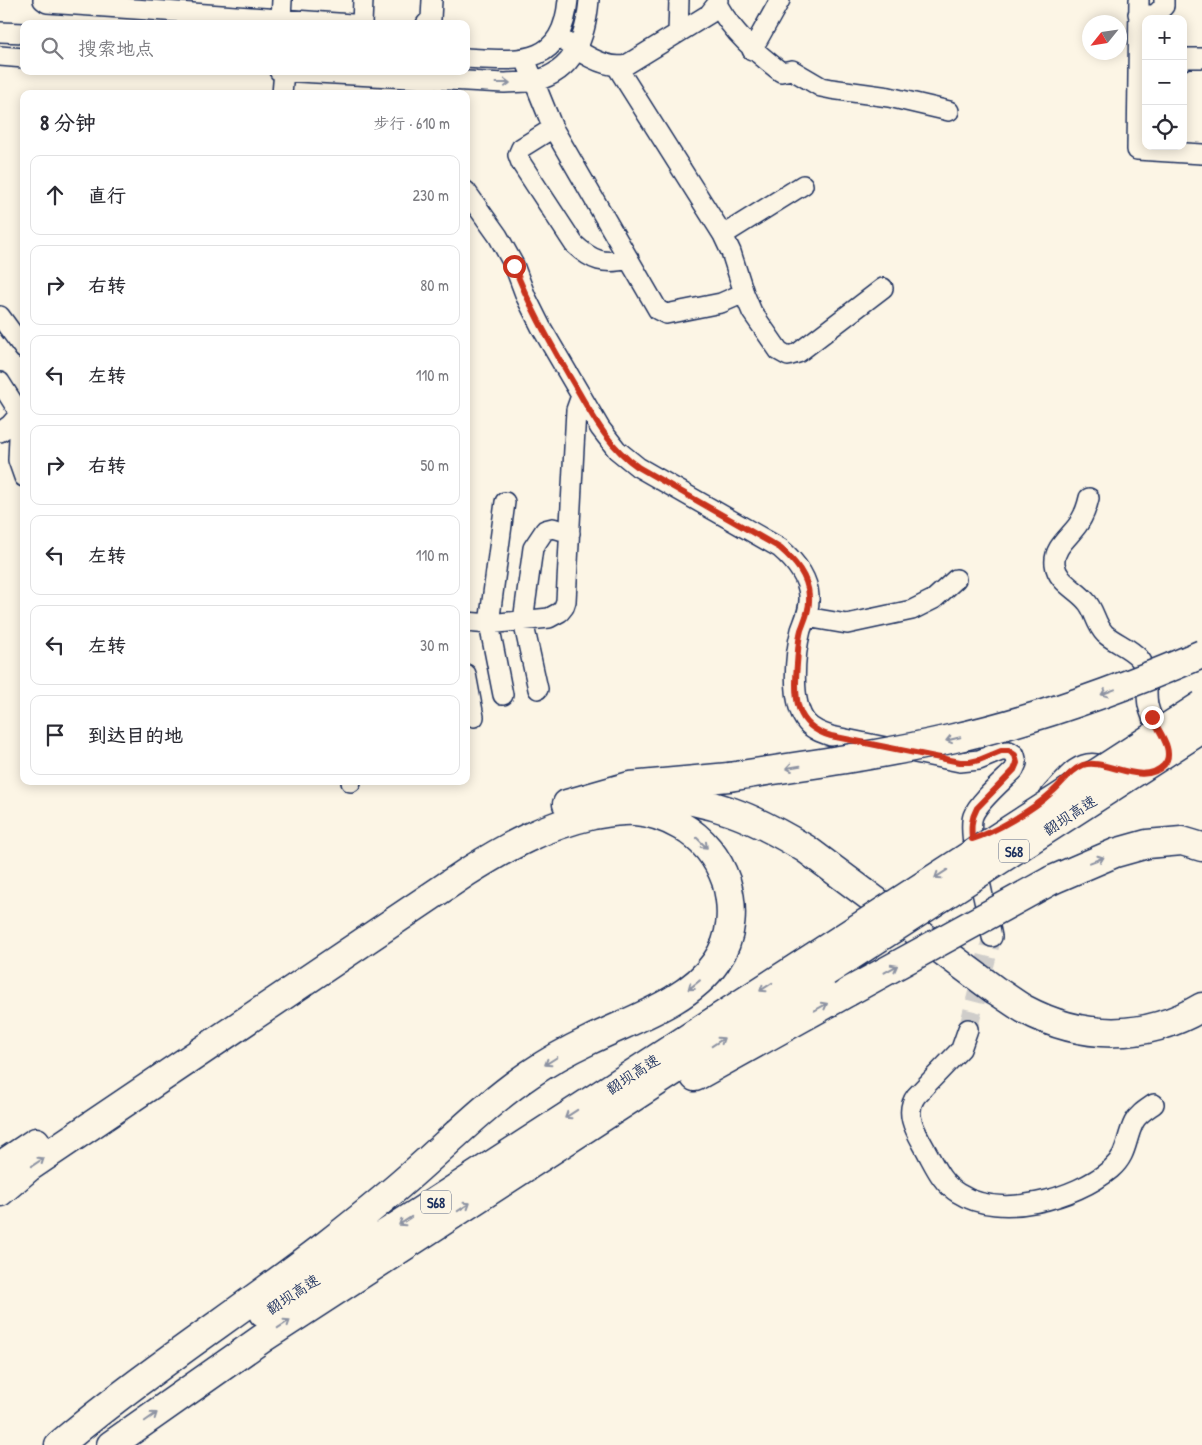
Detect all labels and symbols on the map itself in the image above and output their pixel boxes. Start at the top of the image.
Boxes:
north arrow [1082,15,1127,60]
one-way arrow [494,78,510,88]
route start [503,255,526,278]
one-way arrow [1101,688,1116,697]
route end [1141,706,1164,729]
one-way arrow [945,735,961,744]
one-way arrow [785,762,801,772]
street label: 翻坝高速 [1039,790,1101,840]
one-way arrow [696,837,708,849]
road number: S68 [999,839,1029,862]
one-way arrow [1089,855,1104,864]
one-way arrow [934,870,948,880]
one-way arrow [883,964,898,973]
one-way arrow [688,979,701,990]
one-way arrow [760,983,774,993]
one-way arrow [814,1002,828,1012]
one-way arrow [711,1037,725,1048]
street label: 翻坝高速 [602,1049,664,1099]
one-way arrow [545,1056,559,1066]
one-way arrow [565,1109,579,1119]
one-way arrow [31,1157,45,1167]
road number: S68 [421,1190,451,1214]
one-way arrow [457,1202,471,1212]
one-way arrow [399,1216,413,1226]
street label: 翻坝高速 [262,1269,324,1319]
one-way arrow [277,1319,291,1329]
one-way arrow [143,1412,157,1422]

